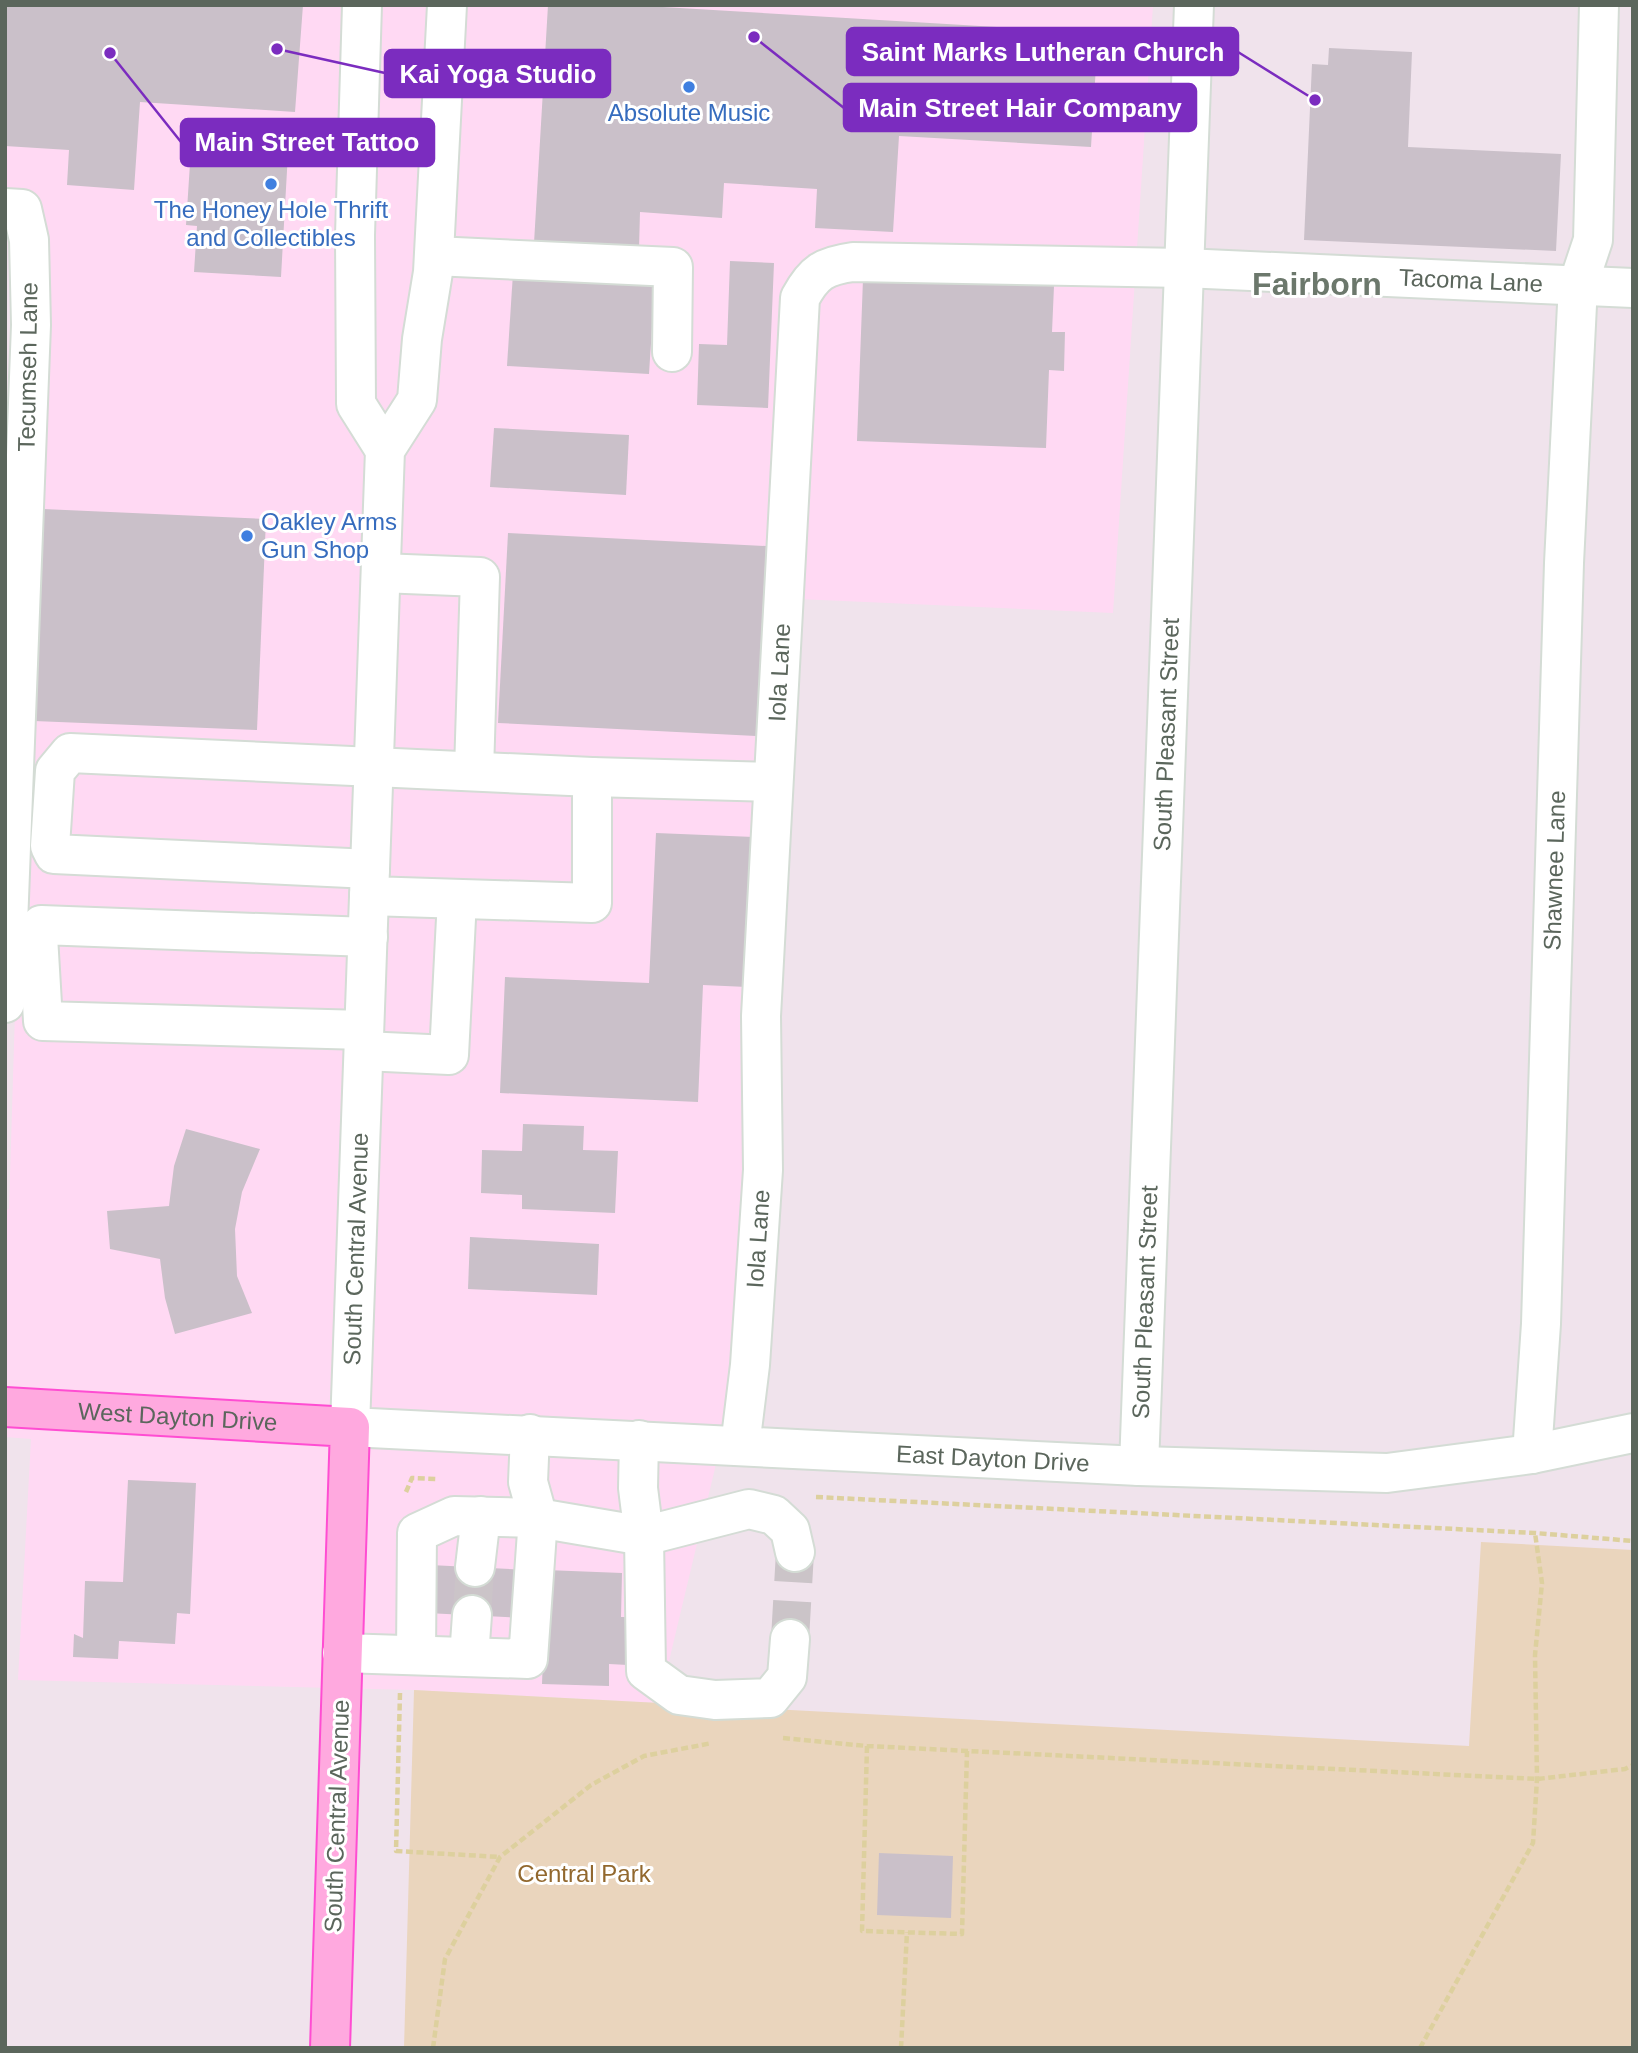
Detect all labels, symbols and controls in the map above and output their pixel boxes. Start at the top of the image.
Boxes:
callout: Saint Marks Lutheran Church [847,28,1238,75]
text: Saint Marks Lutheran Church [862,37,1224,67]
callout: Kai Yoga Studio [385,50,610,97]
text: Kai Yoga Studio [400,59,596,89]
marker: Absolute Music [681,79,697,95]
callout: Main Street Hair Company [844,84,1196,131]
text: Main Street Hair Company [858,93,1182,123]
place label: Absolute Music [608,99,770,126]
callout: Main Street Tattoo [181,119,434,166]
text: Main Street Tattoo [195,127,419,157]
marker: The Honey Hole Thrift and Collectibles [263,176,279,192]
place label: The Honey Hole Thrift and Collectibles [154,196,388,251]
street label: Tacoma Lane [1398,264,1543,297]
district label: Fairborn [1252,266,1382,302]
street label: Tecumseh Lane [13,282,42,452]
place label: Oakley Arms Gun Shop [261,508,397,563]
marker: Oakley Arms Gun Shop [239,528,255,544]
street label: South Pleasant Street [1148,617,1184,852]
street label: Iola Lane [763,622,795,723]
street label: Shawnee Lane [1538,790,1570,951]
street label: South Central Avenue [338,1132,373,1366]
street label: South Pleasant Street [1127,1185,1163,1419]
street label: Iola Lane [741,1189,775,1289]
street label: West Dayton Drive [77,1397,278,1436]
street label: East Dayton Drive [895,1440,1090,1477]
street label: South Central Avenue [319,1699,354,1933]
park label: Central Park [517,1860,652,1887]

